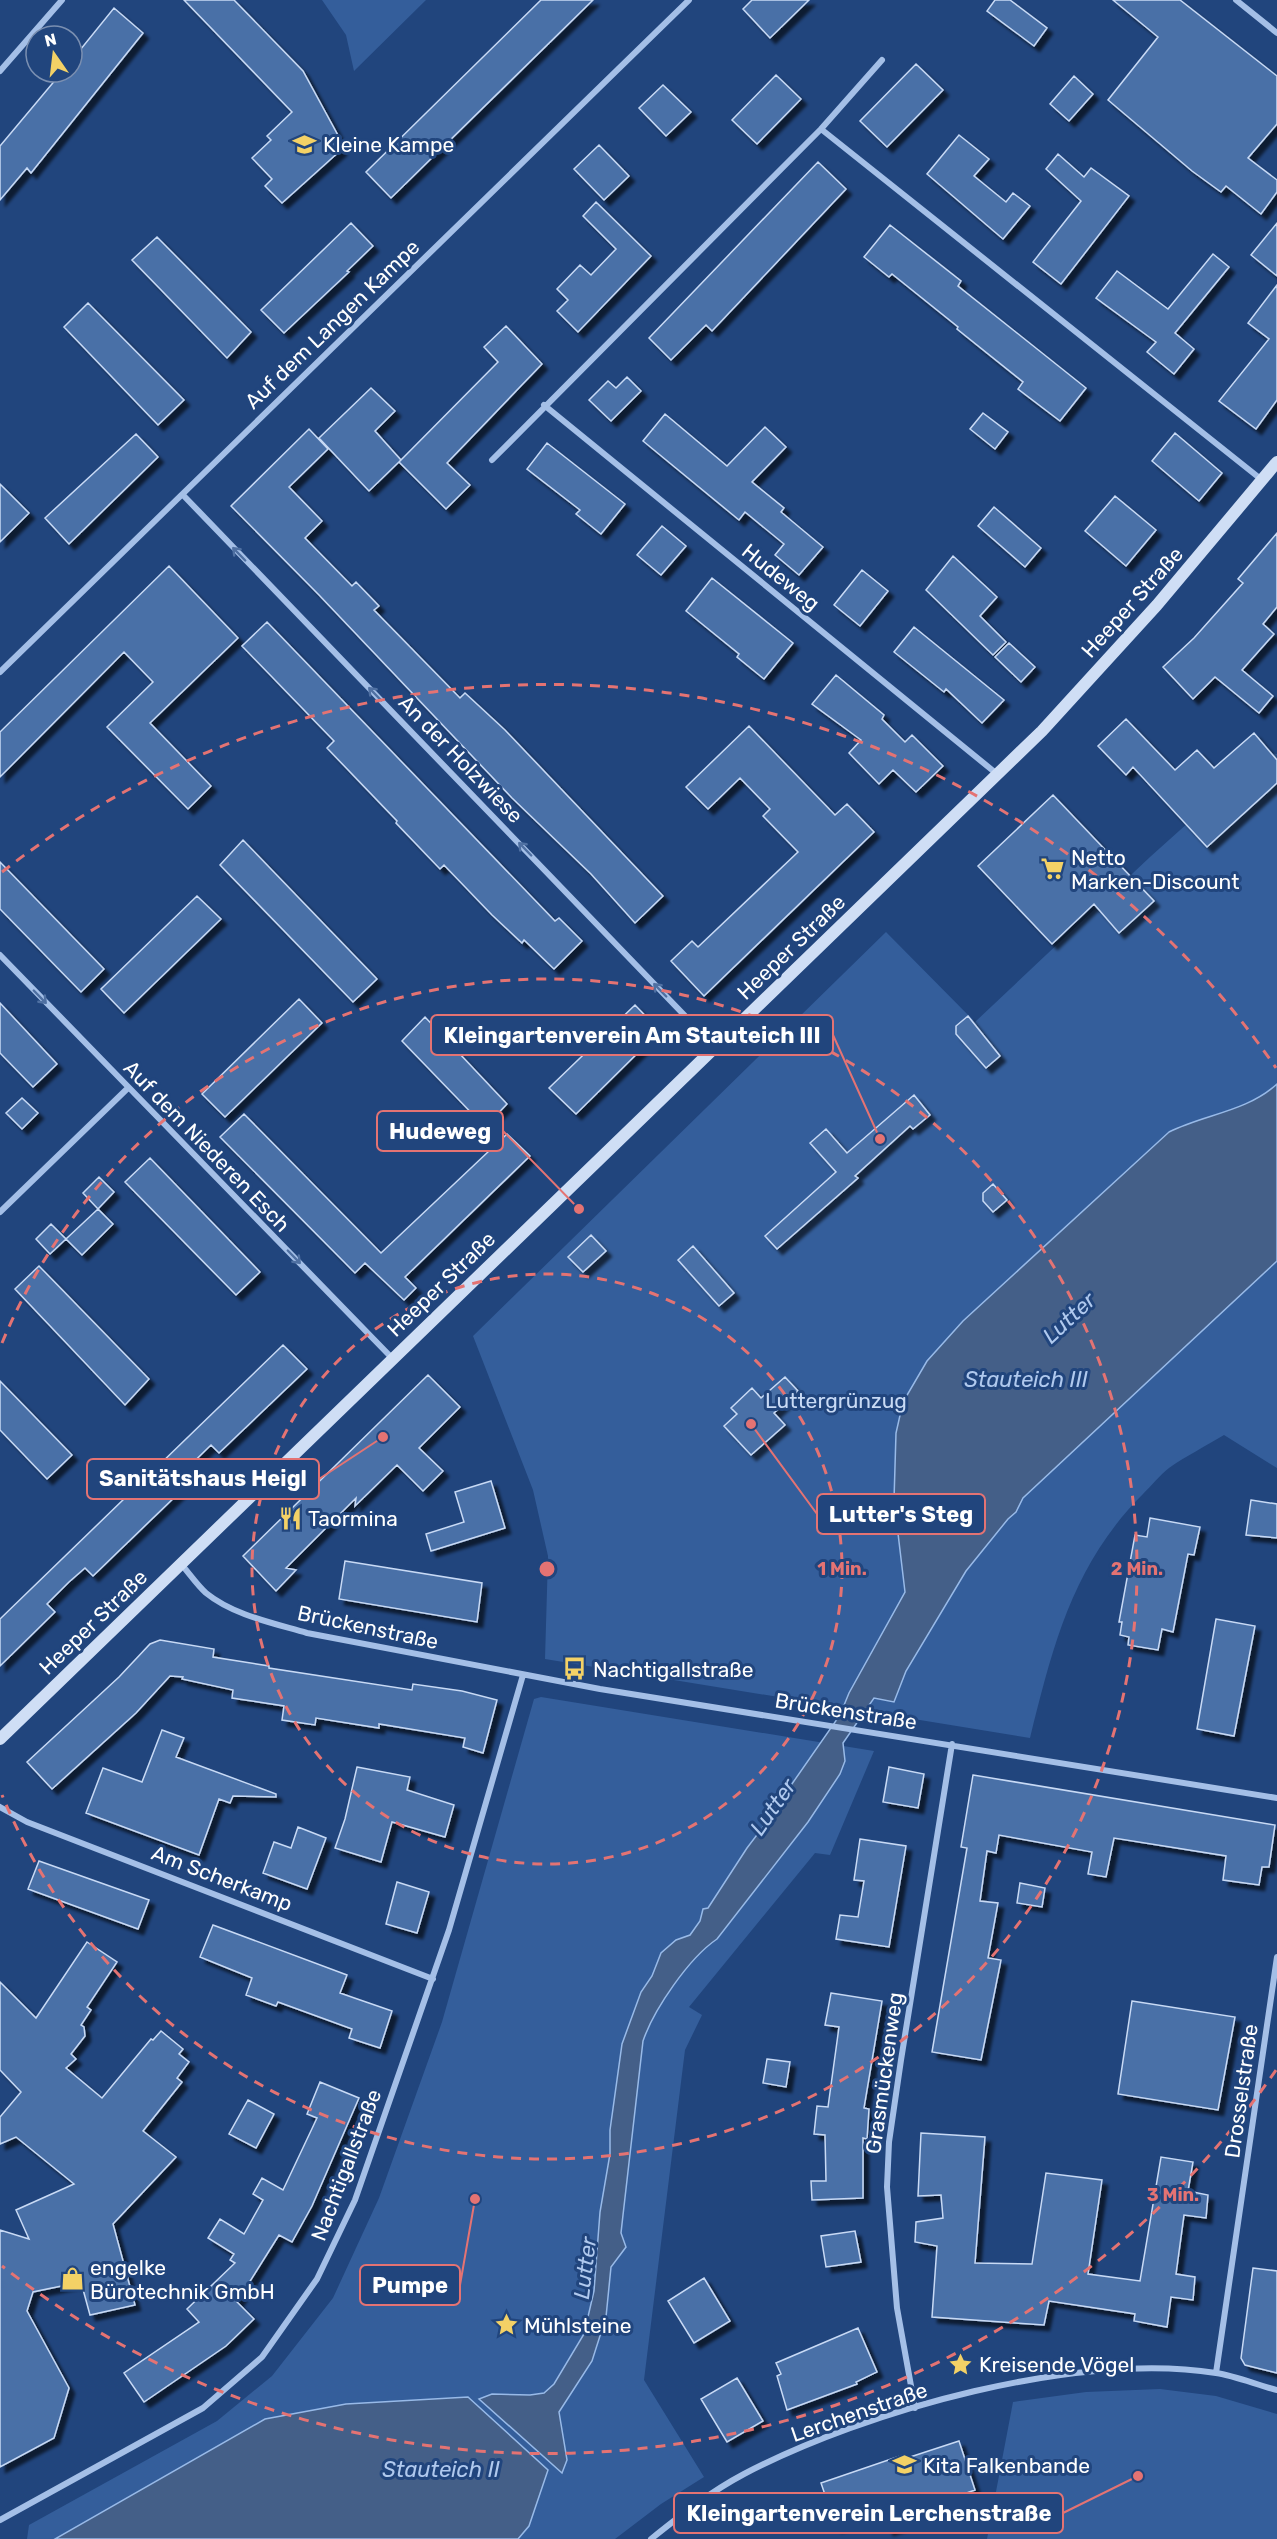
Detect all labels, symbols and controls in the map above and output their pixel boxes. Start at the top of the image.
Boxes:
north arrow [24,24,84,84]
text: N [43,29,58,51]
school or university icon: Kleine Kampe [292,131,318,157]
place label: Kleine Kampe [323,132,454,157]
street label: Auf dem Langen Kampe [240,234,424,414]
street label: Hudeweg [737,538,825,616]
street label: Heeper Straße [1076,542,1188,662]
one-way arrow [232,546,247,561]
one-way arrow [367,686,382,701]
street label: An der Holzwiese [394,690,528,828]
one-way arrow [517,842,532,857]
place label: Netto Marken-Discount [1071,845,1239,894]
supermarket icon: Netto Marken-Discount [1040,856,1066,882]
street label: Heeper Straße [732,889,850,1005]
one-way arrow [653,982,667,997]
one-way arrow [33,990,48,1005]
callout: Kleingartenverein Am Stauteich III [431,1015,833,1055]
text: Kleingartenverein Am Stauteich III [443,1022,821,1049]
street label: Auf dem Niederen Esch [119,1055,295,1237]
callout: Hudeweg [377,1111,503,1151]
text: Hudeweg [389,1118,491,1145]
street label: Heeper Straße [382,1226,500,1342]
one-way arrow [286,1250,301,1265]
water label: Lutter [1037,1286,1102,1349]
water label: Stauteich III [964,1366,1088,1393]
park label: Luttergrünzug [765,1388,907,1413]
callout: Sanitätshaus Heigl [87,1459,319,1499]
text: Sanitätshaus Heigl [99,1465,307,1492]
callout: Lutter's Steg [817,1494,985,1534]
text: Lutter's Steg [829,1501,973,1528]
restaurant icon: Taormina [277,1505,303,1531]
place label: Taormina [308,1506,398,1531]
text: 1 Min. [817,1558,867,1580]
text: 2 Min. [1111,1558,1163,1580]
centre of rings [537,1559,557,1579]
street label: Heeper Straße [34,1564,152,1680]
street label: Brückenstraße [295,1600,441,1654]
bus stop icon: Nachtigallstraße [562,1656,588,1682]
place label: Nachtigallstraße [593,1657,753,1682]
street label: Brückenstraße [773,1687,919,1735]
water label: Lutter [744,1772,803,1840]
street label: Am Scherkamp [148,1840,296,1916]
street label: Grasmückenweg [860,1991,908,2155]
street label: Drosselstraße [1219,2022,1263,2160]
street label: Nachtigallstraße [306,2086,386,2244]
text: 3 Min. [1147,2184,1199,2206]
water label: Lutter [568,2234,602,2301]
place label: engelke Bürotechnik GmbH [90,2255,275,2304]
callout: Pumpe [360,2265,460,2305]
shop icon: engelke Bürotechnik GmbH [59,2266,85,2292]
text: Pumpe [372,2272,448,2299]
place icon: Mühlsteine [493,2312,519,2338]
place label: Mühlsteine [524,2313,631,2338]
place icon: Kreisende Vögel [948,2351,974,2377]
place label: Kreisende Vögel [979,2352,1134,2377]
street label: Lerchenstraße [788,2377,930,2447]
school or university icon: Kita Falkenbande [892,2452,918,2478]
place label: Kita Falkenbande [923,2453,1090,2478]
water label: Stauteich II [382,2456,500,2483]
callout: Kleingartenverein Lerchenstraße [674,2493,1063,2533]
text: Kleingartenverein Lerchenstraße [687,2500,1052,2527]

